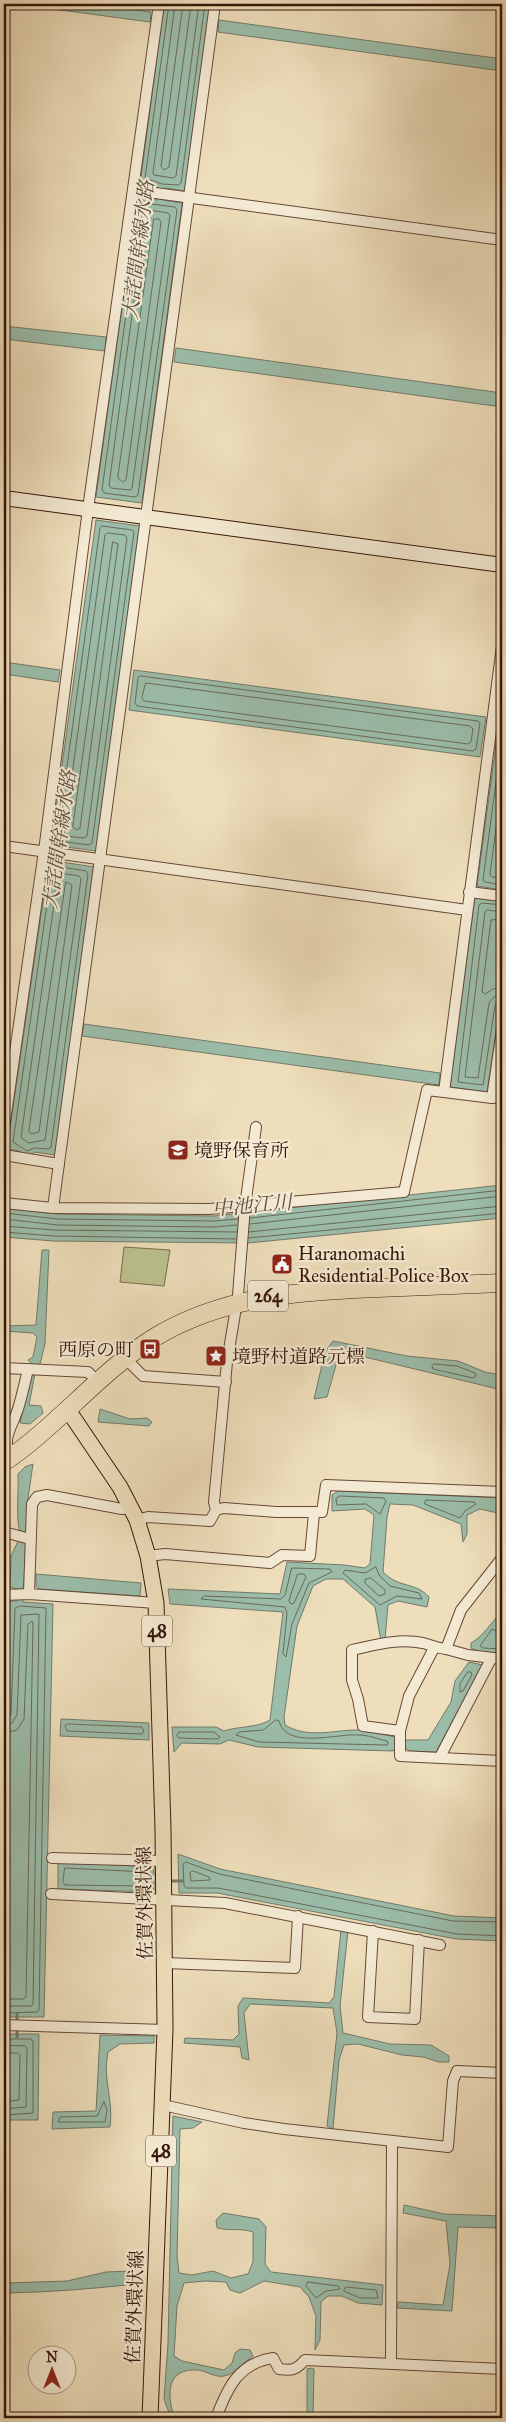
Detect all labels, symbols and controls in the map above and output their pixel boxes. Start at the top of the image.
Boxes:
water label: 大詫間幹線水路 [118,177,159,321]
water label: 大詫間幹線水路 [37,767,81,911]
school or university icon: 境野保育所 [166,1138,190,1162]
place label: 境野保育所 [194,1139,289,1162]
water label: 中池江川 [211,1189,295,1220]
place label: Haranomachi Residential Police Box [298,1242,470,1287]
public building icon: Haranomachi Residential Police Box [270,1252,294,1276]
road number: 264 [248,1280,288,1312]
bus stop icon: 西原の町 [138,1337,162,1361]
place label: 西原の町 [58,1338,134,1361]
place icon: 境野村道路元標 [204,1344,228,1368]
place label: 境野村道路元標 [232,1345,365,1368]
road number: 48 [142,1615,172,1646]
street label: 佐賀外環状線 [132,1846,157,1960]
road number: 48 [146,2136,176,2166]
street label: 佐賀外環状線 [121,2250,148,2364]
north arrow [28,2344,78,2394]
text: N [46,2349,58,2366]

